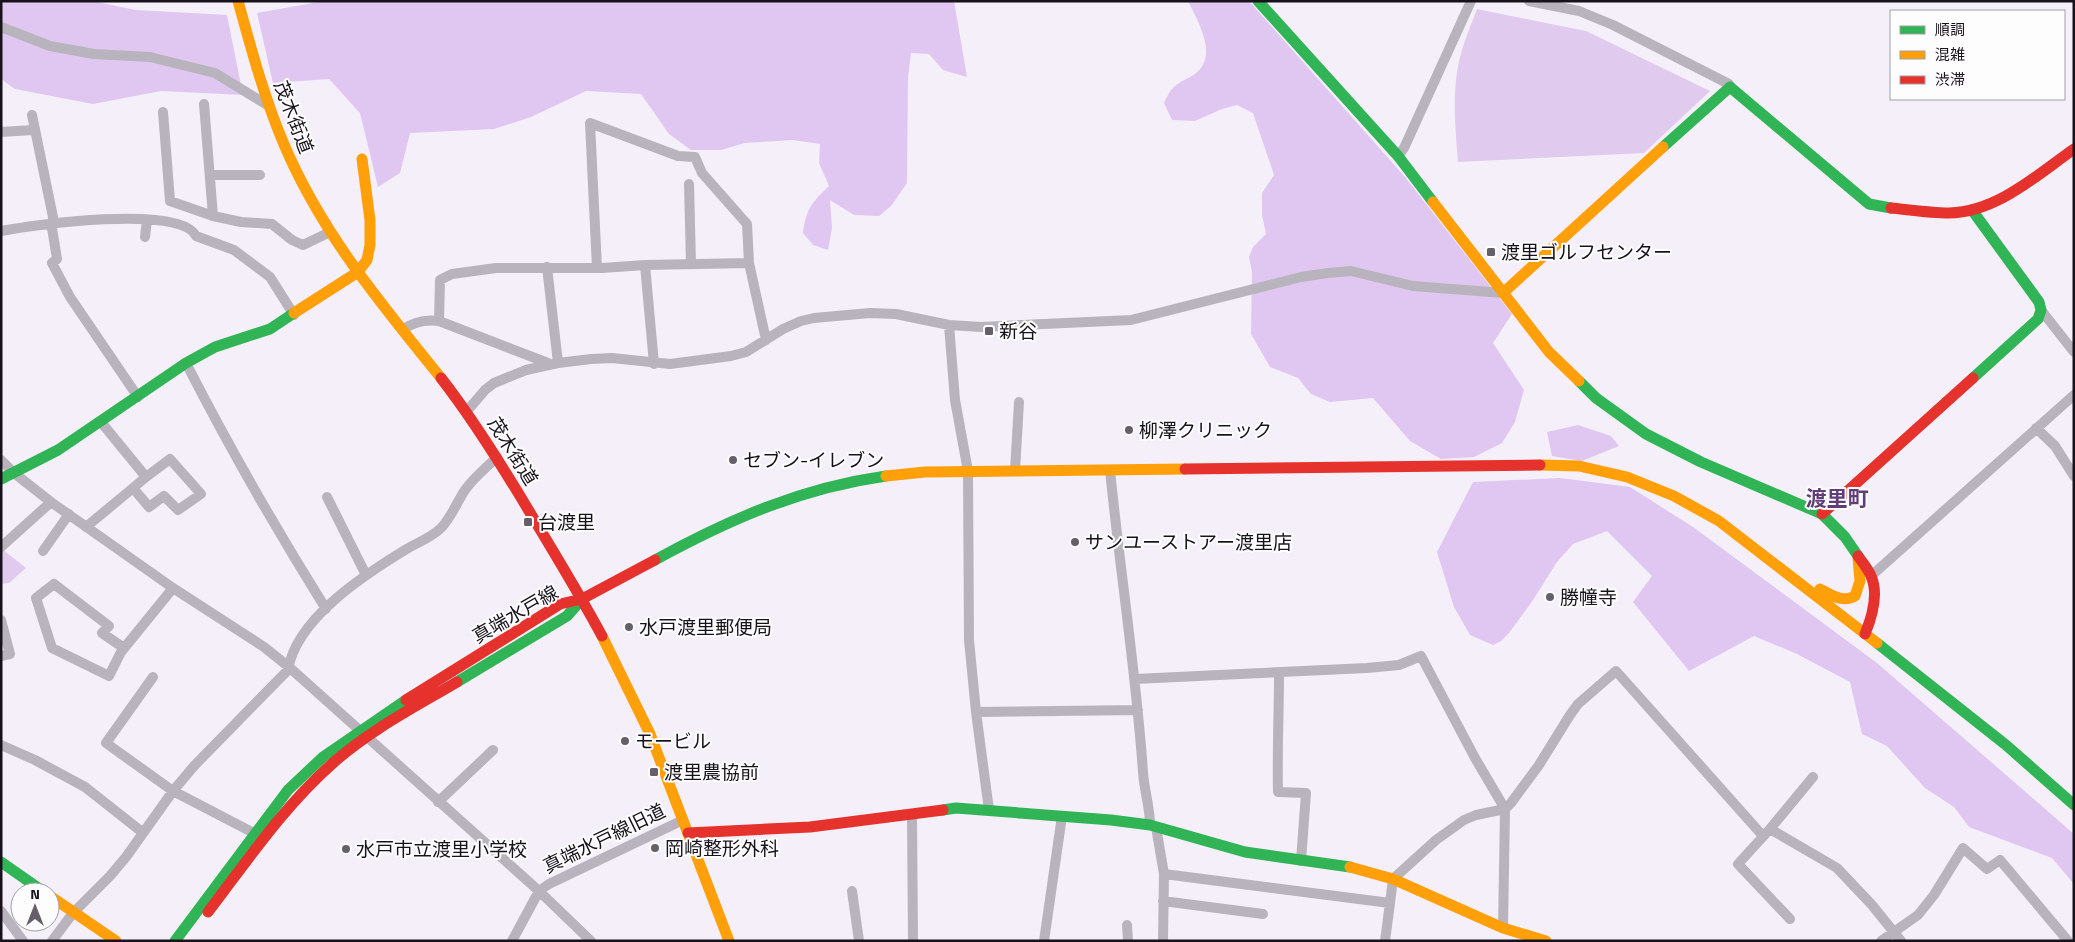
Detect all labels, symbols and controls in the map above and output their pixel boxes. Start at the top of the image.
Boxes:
legend [1890,10,2065,100]
text: 順調 [1935,18,1965,41]
text: 混雑 [1935,43,1965,66]
text: 渋滞 [1935,68,1965,91]
street label: 茂木街道 [267,76,322,158]
place label: 渡里ゴルフセンター [1501,237,1672,266]
marker: 渡里ゴルフセンター [1485,246,1497,258]
place label: 新谷 [999,316,1037,345]
marker: 新谷 [983,325,995,337]
street label: 茂木街道 [481,411,546,491]
place label: 柳澤クリニック [1139,415,1272,444]
marker: 柳澤クリニック [1123,424,1135,436]
place label: セブン-イレブン [743,445,884,474]
marker: セブン-イレブン [727,454,739,466]
district label: 渡里町 [1806,482,1869,514]
place label: 台渡里 [538,507,595,536]
marker: 台渡里 [522,516,534,528]
place label: サンユーストアー渡里店 [1085,527,1292,556]
marker: サンユーストアー渡里店 [1069,536,1081,548]
street label: 真端水戸線 [466,577,563,650]
place label: 勝幢寺 [1560,582,1617,611]
marker: 勝幢寺 [1544,591,1556,603]
place label: 水戸渡里郵便局 [639,612,772,641]
marker: 水戸渡里郵便局 [623,621,635,633]
place label: モービル [635,726,711,755]
marker: モービル [619,735,631,747]
place label: 渡里農協前 [664,757,759,786]
marker: 渡里農協前 [648,766,660,778]
street label: 真端水戸線旧道 [538,795,670,880]
place label: 岡崎整形外科 [665,833,779,862]
place label: 水戸市立渡里小学校 [356,834,527,863]
marker: 岡崎整形外科 [649,842,661,854]
marker: 水戸市立渡里小学校 [340,843,352,855]
north arrow [10,882,60,932]
text: N [30,883,40,904]

